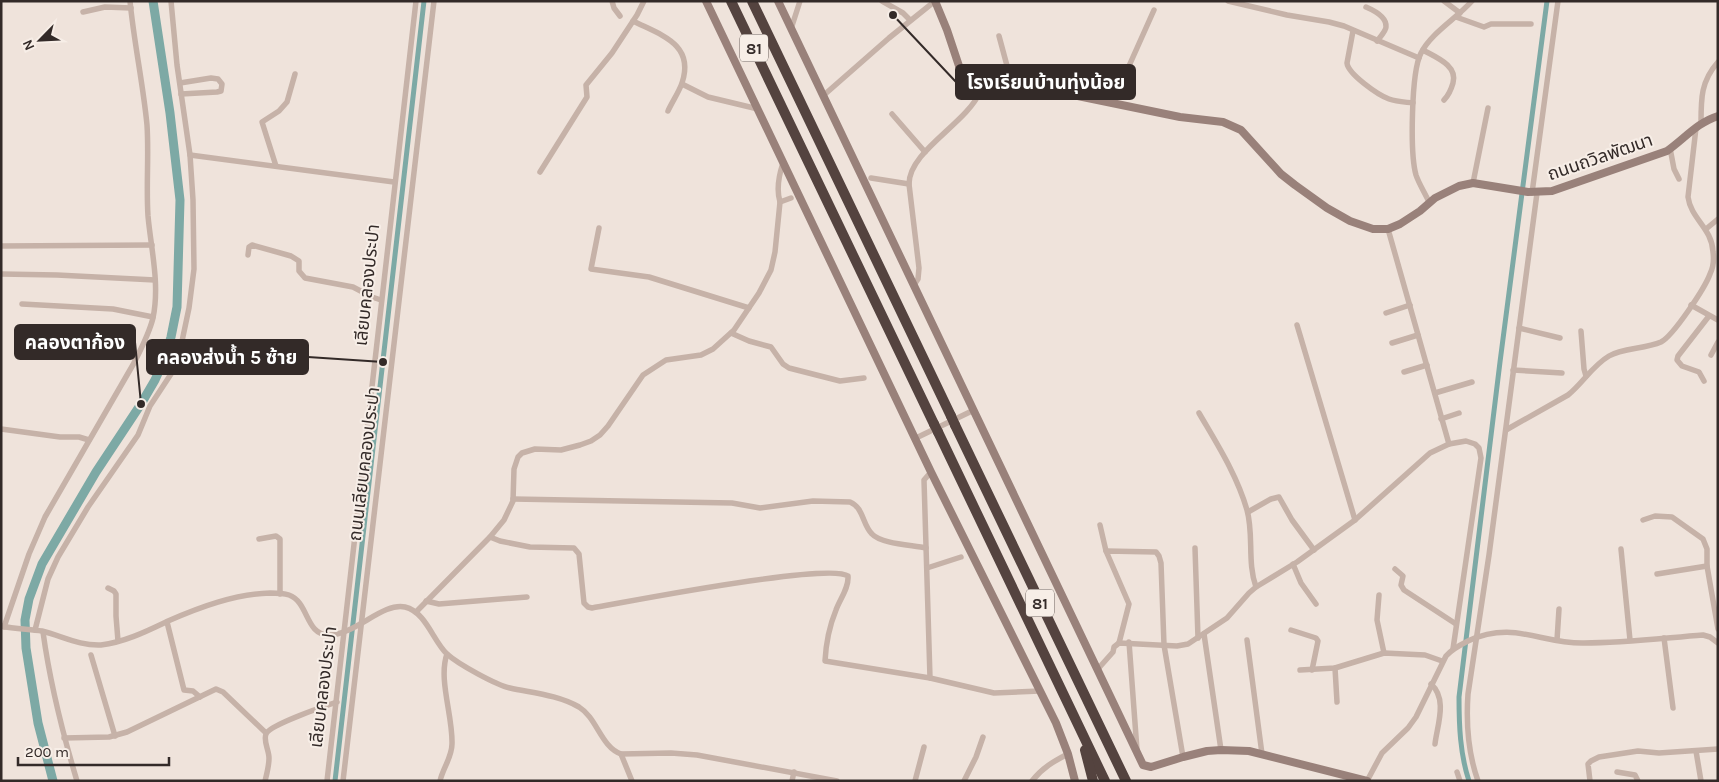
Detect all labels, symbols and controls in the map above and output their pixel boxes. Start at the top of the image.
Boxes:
north arrow [15,15,65,65]
road number: 81 [740,34,768,62]
text: N [19,37,38,53]
callout: โรงเรียนบ้านทุ่งน้อย [956,65,1135,99]
text: โรงเรียนบ้านทุ่งน้อย [967,72,1125,94]
street label: ถนนถวิลพัฒนา [1544,129,1656,185]
street label: เลียบคลองประปา [350,223,384,347]
callout: คลองตาก้อง [15,325,135,359]
text: คลองตาก้อง [25,332,125,354]
callout: คลองส่งน้ำ 5 ซ้าย [147,340,308,374]
text: คลองส่งน้ำ 5 ซ้าย [157,344,297,369]
street label: ถนนเลียบคลองประปา [344,386,384,542]
road number: 81 [1026,590,1054,616]
street label: เลียบคลองประปา [305,625,341,749]
scale bar [18,734,169,766]
text: 200 m [25,743,69,761]

